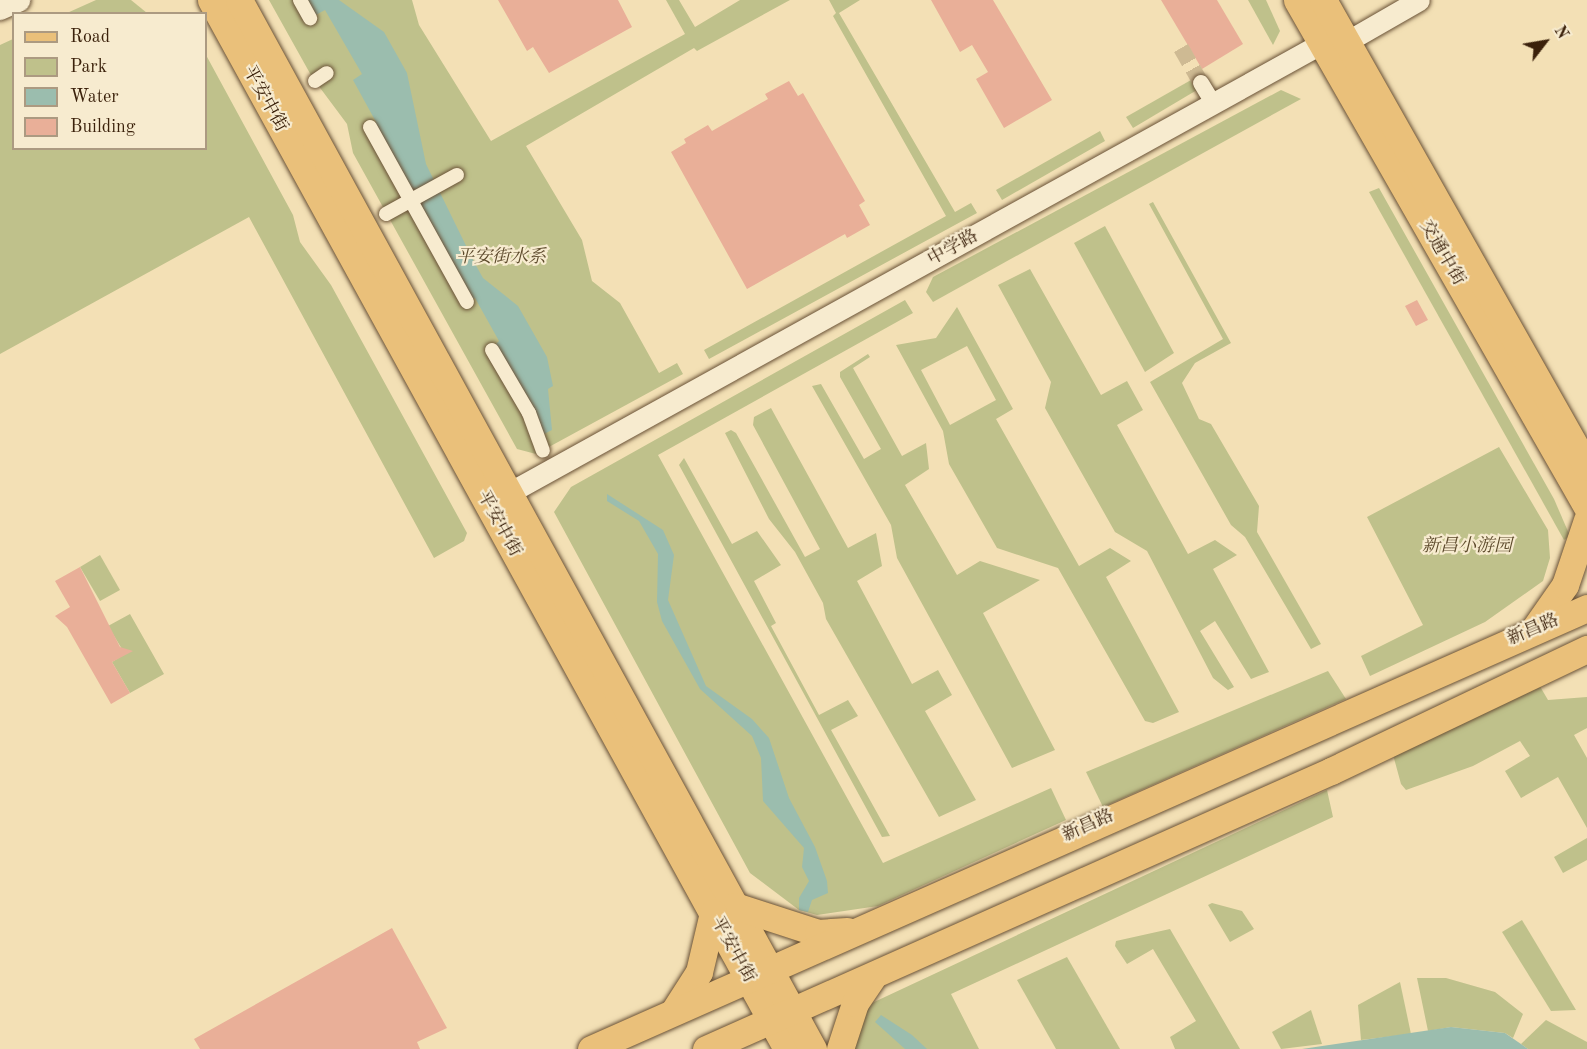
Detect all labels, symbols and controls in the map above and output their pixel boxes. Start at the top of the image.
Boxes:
legend [12,12,207,150]
north arrow [1515,12,1575,72]
text: N [1550,23,1570,42]
text: Road [70,28,110,46]
text: Park [70,58,107,76]
street label: 平安中街 [238,62,292,136]
text: Water [70,88,119,106]
text: Building [70,118,135,136]
street label: 交通中街 [1415,216,1469,290]
street label: 中学路 [924,225,982,271]
park label: 平安街水系 [456,246,546,268]
street label: 平安中街 [472,487,526,561]
park label: 新昌小游园 [1422,535,1512,557]
street label: 新昌路 [1504,610,1562,650]
street label: 新昌路 [1059,805,1117,847]
street label: 平安中街 [706,913,760,987]

